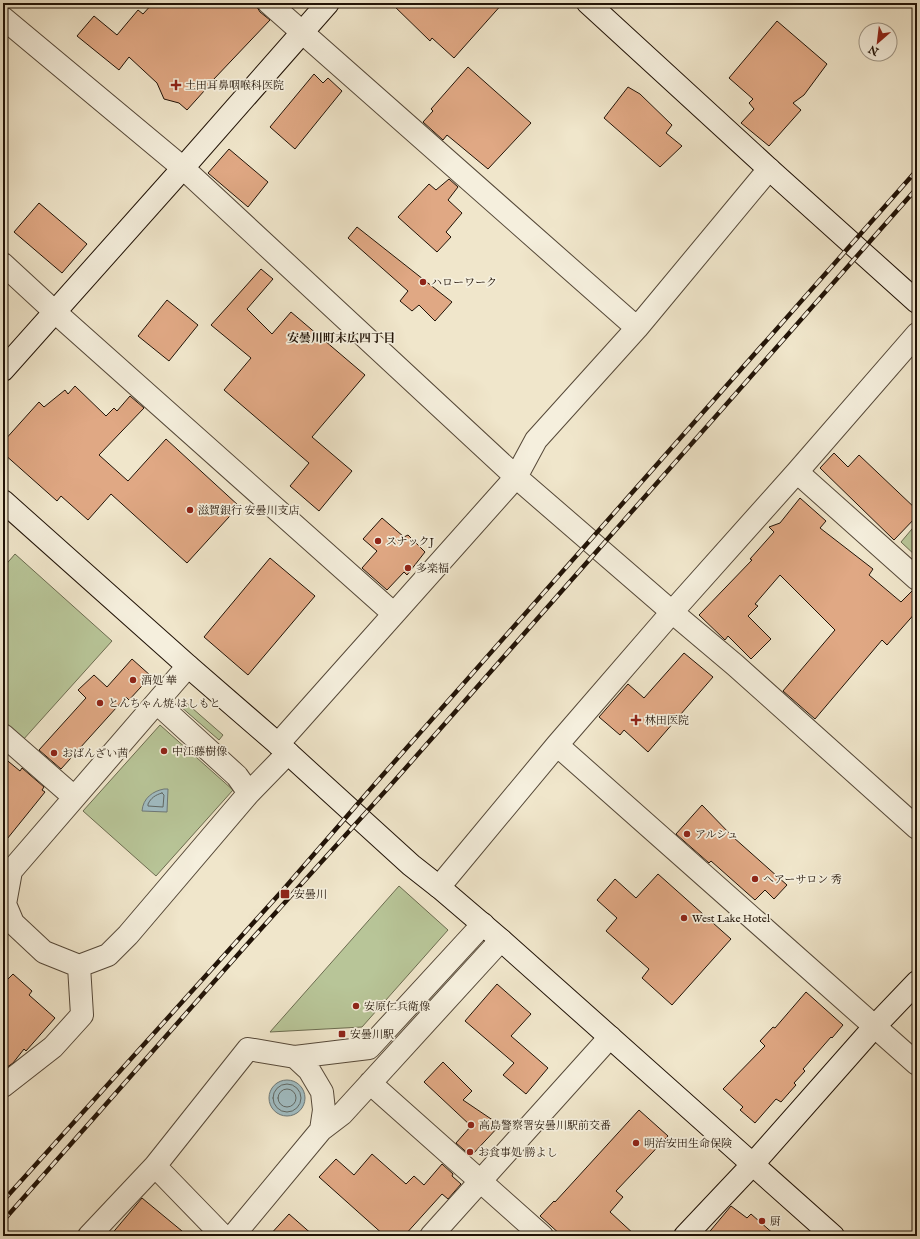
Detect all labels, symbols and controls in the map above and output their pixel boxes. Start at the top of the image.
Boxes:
north arrow [858,22,898,62]
text: N [866,41,882,59]
marker: 土田耳鼻咽喉科医院 [170,79,182,91]
place label: 土田耳鼻咽喉科医院 [185,79,284,93]
place label: ハローワーク [431,276,497,290]
marker: ハローワーク [418,277,428,287]
district label: 安曇川町末広四丁目 [287,331,395,346]
place label: 滋賀銀行 安曇川支店 [198,504,299,518]
marker: 滋賀銀行 安曇川支店 [185,505,195,515]
place label: スナックJ [386,535,435,549]
marker: スナックJ [373,536,383,546]
place label: 多楽福 [416,562,449,576]
marker: 多楽福 [403,563,413,573]
place label: 酒処 華 [141,674,177,688]
marker: 酒処 華 [128,675,138,685]
place label: とんちゃん焼 はしもと [108,697,220,711]
marker: とんちゃん焼 はしもと [95,698,105,708]
marker: 林田医院 [630,714,642,726]
place label: 林田医院 [645,714,689,728]
place label: 中江藤樹像 [172,745,227,759]
marker: 中江藤樹像 [159,746,169,756]
place label: おばんざい茜 [62,747,128,761]
marker: おばんざい茜 [49,748,59,758]
place label: アルシュ [695,828,738,842]
marker: アルシュ [682,829,692,839]
place label: ヘアーサロン 秀 [763,873,842,887]
marker: ヘアーサロン 秀 [750,874,760,884]
marker: 安曇川 [279,888,291,900]
place label: 安曇川 [294,888,327,902]
place label: West Lake Hotel [692,912,770,926]
marker: West Lake Hotel [679,913,689,923]
place label: 安原仁兵衛像 [364,1000,430,1014]
marker: 安原仁兵衛像 [351,1001,361,1011]
place label: 安曇川駅 [350,1028,394,1042]
marker: 安曇川駅 [337,1029,347,1039]
place label: 高島警察署安曇川駅前交番 [479,1119,611,1133]
marker: 高島警察署安曇川駅前交番 [466,1120,476,1130]
place label: 明治安田生命保険 [644,1137,732,1151]
marker: 明治安田生命保険 [631,1138,641,1148]
place label: お食事処 勝よし [478,1146,557,1160]
marker: お食事処 勝よし [465,1147,475,1157]
place label: 厨 [770,1215,781,1229]
marker: 厨 [757,1216,767,1226]

